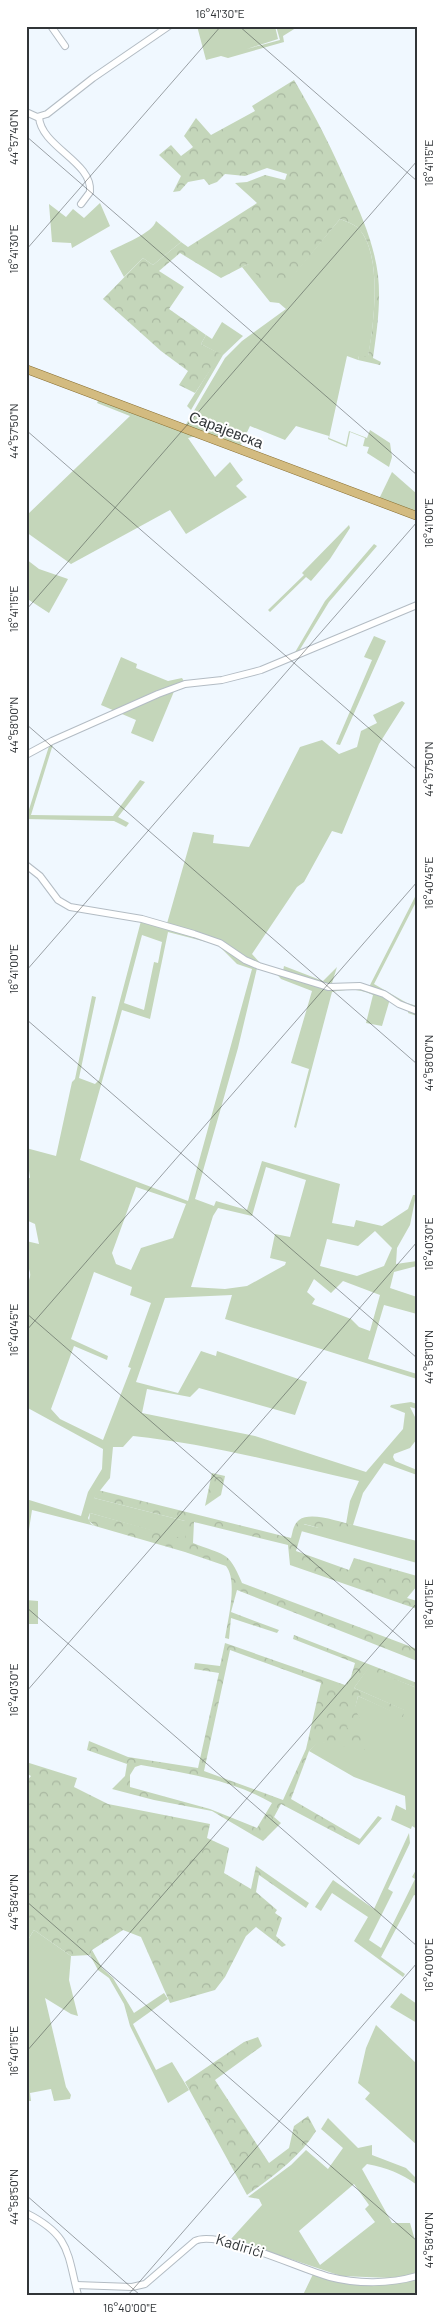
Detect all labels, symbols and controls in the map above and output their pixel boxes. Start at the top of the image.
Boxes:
text: 16°41'30"E [195,6,245,20]
text: 44°57'40"N [6,109,20,165]
text: 16°41'15"E [421,139,435,187]
text: 16°41'30"E [6,224,20,274]
text: 44°57'50"N [6,403,20,459]
street label: Сарајевска [187,407,267,452]
text: 16°41'00"E [421,498,435,548]
text: 16°41'15"E [6,585,20,633]
text: 44°58'00"N [6,697,20,753]
text: 44°57'50"N [421,741,435,797]
text: 16°40'45"E [421,856,435,910]
text: 16°41'00"E [6,944,20,994]
text: 44°58'00"N [421,1035,435,1091]
text: 16°40'30"E [421,1217,435,1271]
text: 16°40'45"E [6,1303,20,1357]
text: 44°58'10"N [421,1330,435,1384]
text: 16°40'15"E [421,1579,435,1629]
text: 16°40'30"E [6,1663,20,1717]
text: 44°58'40"N [6,1874,20,1930]
text: 16°40'00"E [421,1938,435,1992]
text: 16°40'15"E [6,2026,20,2076]
text: 44°58'50"N [6,2169,20,2225]
text: 44°58'40"N [421,2212,435,2268]
street label: Kadirići [214,2229,267,2261]
text: 16°40'00"E [103,2300,157,2314]

